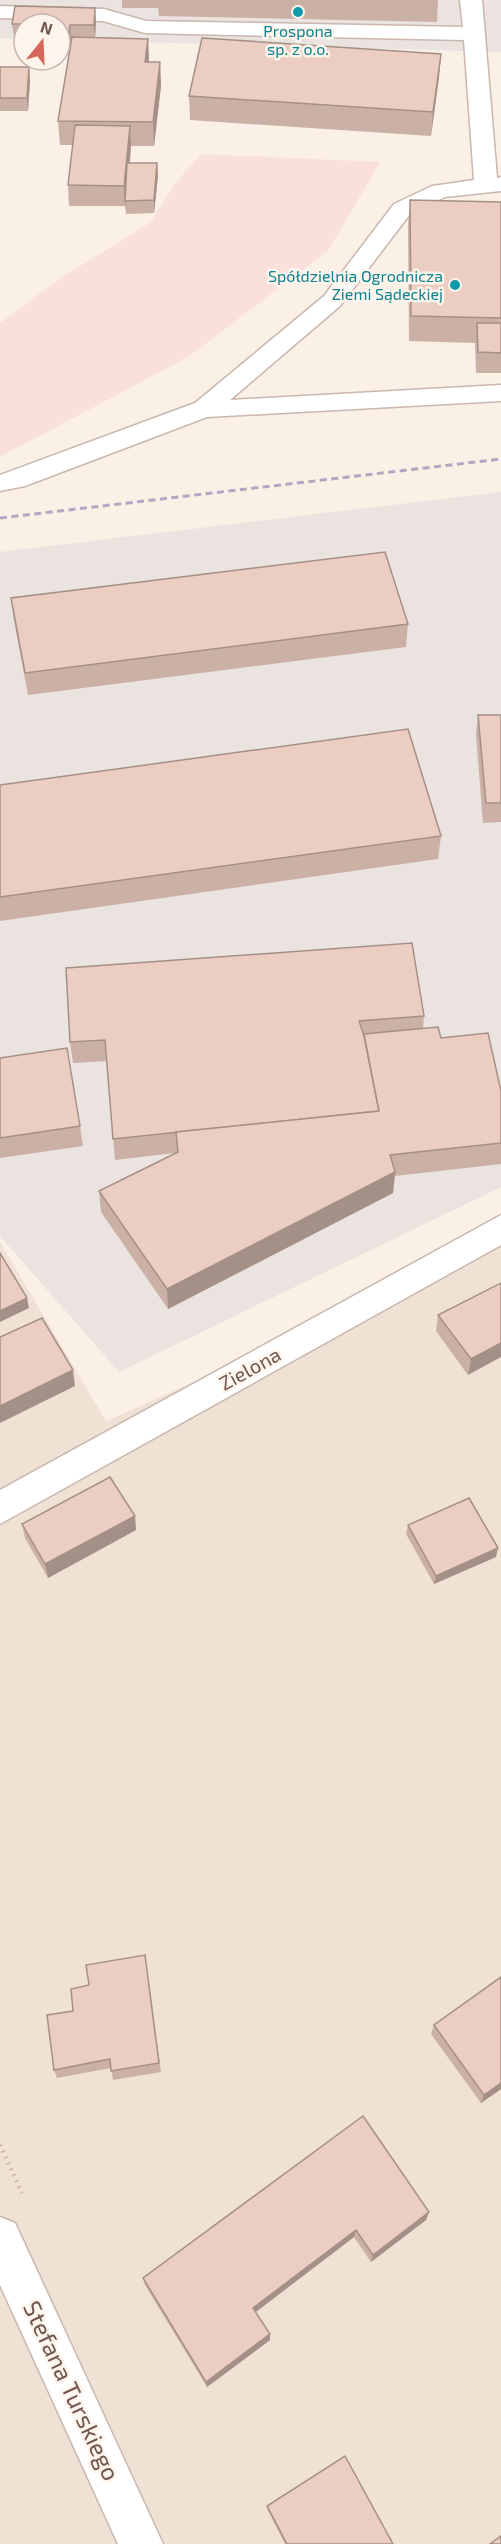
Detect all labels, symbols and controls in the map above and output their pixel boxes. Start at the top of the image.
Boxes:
marker: Prospona sp. z o.o. [291,5,305,19]
north arrow [12,12,72,72]
text: N [38,16,55,38]
place label: Prospona sp. z o.o. [263,21,333,58]
place label: Spółdzielnia Ogrodnicza Ziemi Sądeckiej [268,266,443,304]
marker: Spółdzielnia Ogrodnicza Ziemi Sądeckiej [448,278,462,292]
street label: Zielona [214,1341,285,1395]
street label: Stefana Turskiego [18,2296,127,2485]

